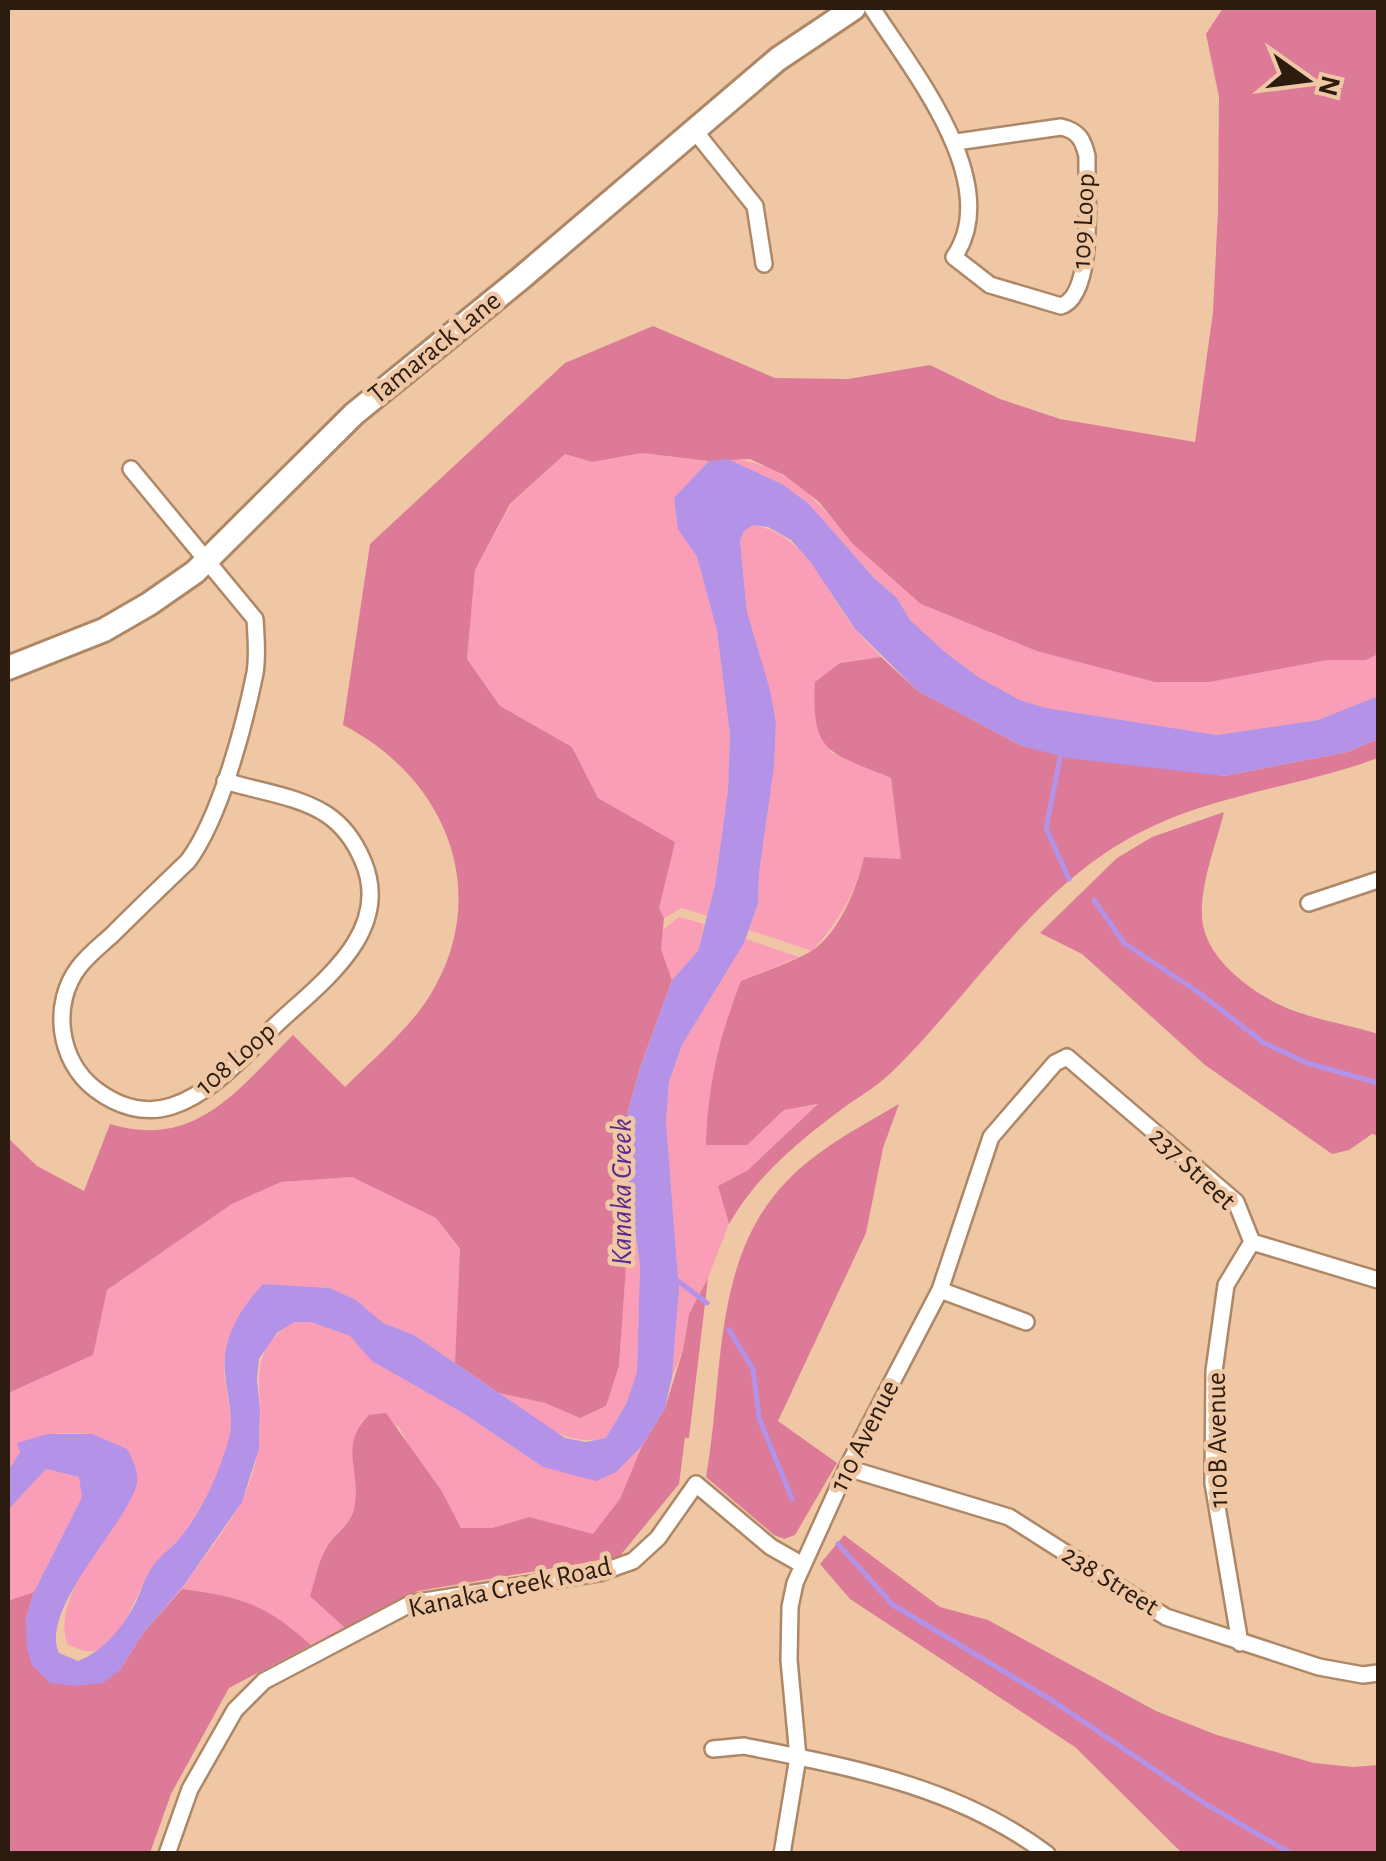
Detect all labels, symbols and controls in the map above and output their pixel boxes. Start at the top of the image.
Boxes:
north arrow [1256,30,1356,130]
text: N [1312,73,1344,98]
street label: 109 Loop [1068,173,1100,269]
street label: Tamarack Lane [364,286,506,410]
street label: 108 Loop [191,1017,281,1101]
water label: Kanaka Creek [607,1118,637,1266]
street label: 237 Street [1144,1122,1241,1216]
street label: 110B Avenue [1203,1372,1233,1508]
street label: 110 Avenue [825,1376,905,1496]
street label: 238 Street [1057,1540,1163,1622]
street label: Kanaka Creek Road [406,1553,614,1623]

